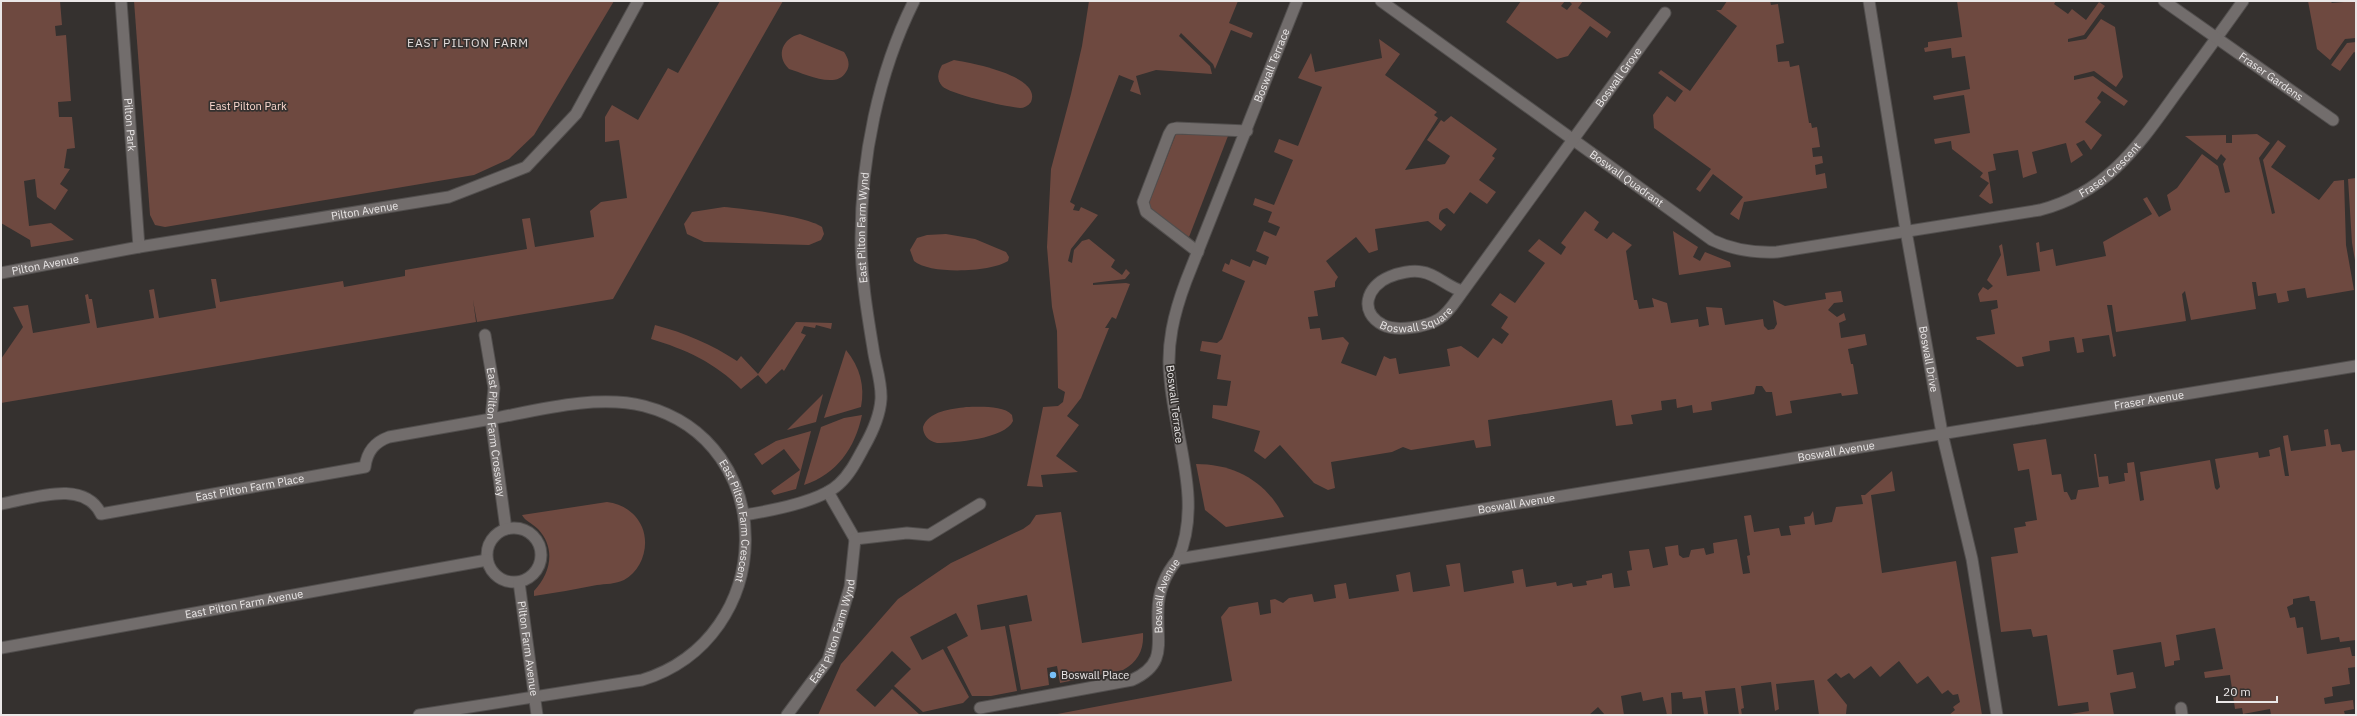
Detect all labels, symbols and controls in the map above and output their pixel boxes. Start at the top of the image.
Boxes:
street label: Boswall Terrace [1251,26,1292,104]
district label: EAST PILTON FARM [407,35,529,50]
street label: Boswall Grove [1592,44,1645,110]
street label: Fraser Gardens [2236,49,2306,104]
street label: Pilton Park [121,97,139,152]
park label: East Pilton Park [209,99,287,113]
street label: Fraser Crescent [2076,139,2144,200]
street label: Boswall Quadrant [1587,147,1666,210]
street label: East Pilton Farm Wynd [854,172,872,284]
street label: Pilton Avenue [330,198,399,223]
street label: Pilton Avenue [11,251,80,278]
street label: Boswall Square [1378,304,1456,335]
street label: Boswall Drive [1916,325,1942,393]
street label: Boswall Terrace [1163,364,1187,444]
street label: East Pilton Farm Crossway [484,366,509,498]
street label: Fraser Avenue [2113,387,2185,413]
street label: Boswall Avenue [1796,438,1876,464]
street label: East Pilton Farm Crescent [716,457,752,584]
street label: East Pilton Farm Place [194,471,305,504]
street label: Boswall Avenue [1477,490,1556,517]
street label: Boswall Avenue [1151,555,1183,634]
street label: East Pilton Farm Wynd [806,579,858,686]
street label: East Pilton Farm Avenue [184,586,304,622]
street label: Pilton Farm Avenue [515,600,541,697]
place label: Boswall Place [1061,668,1129,682]
marker: Boswall Place [1048,670,1058,680]
scale bar [2217,678,2277,704]
text: 20 m [2223,684,2251,699]

